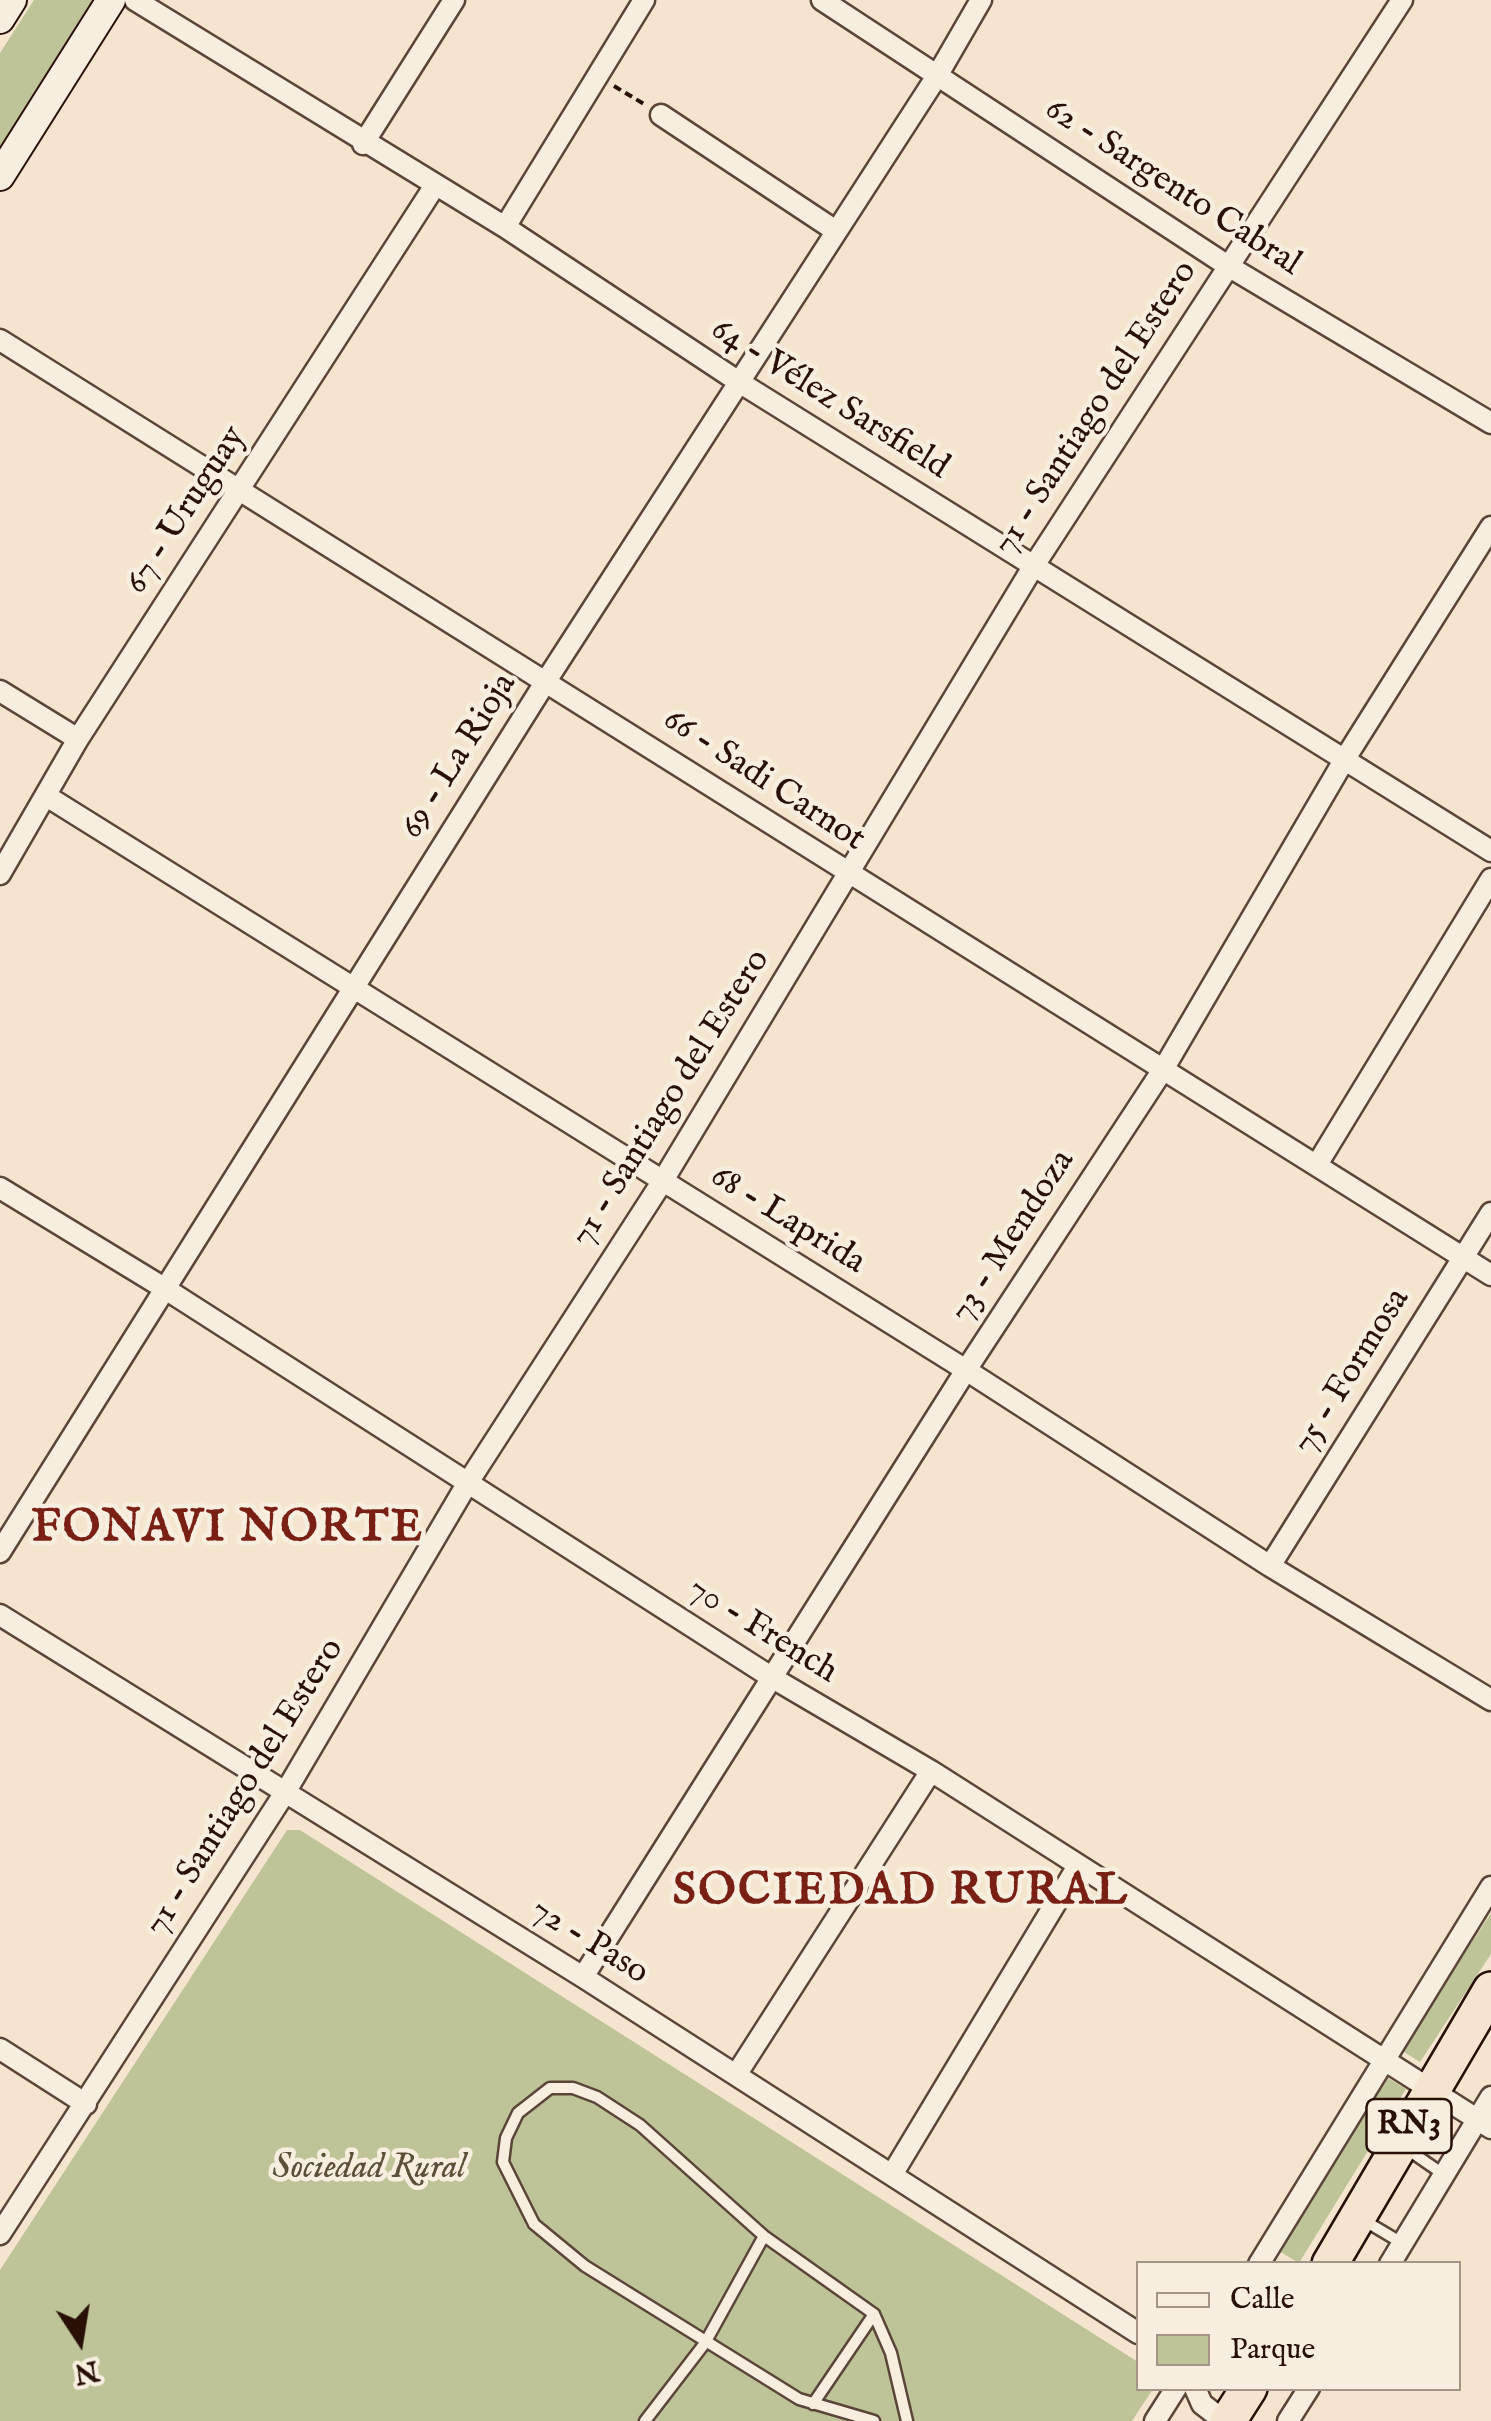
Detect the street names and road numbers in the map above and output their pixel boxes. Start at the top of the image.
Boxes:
street label: 62 - Sargento Cabral [1036,90,1308,286]
street label: 71 - Santiago del Estero [986,254,1208,564]
street label: 64 - Vélez Sarsfield [702,310,956,490]
street label: 67 - Uruguay [117,419,257,603]
street label: 69 - La Rioja [393,667,527,847]
street label: 66 - Sadi Carnot [654,700,872,862]
street label: 71 - Santiago del Estero [563,943,781,1255]
street label: 73 - Mendoza [943,1143,1085,1331]
street label: 68 - Laprida [702,1157,872,1285]
street label: 75 - Formosa [1286,1281,1420,1463]
street label: 70 - French [680,1570,844,1694]
street label: 71 - Santiago del Estero [137,1632,355,1944]
street label: 72 - Paso [522,1891,656,1995]
road number: RN3 [1366,2099,1452,2153]

